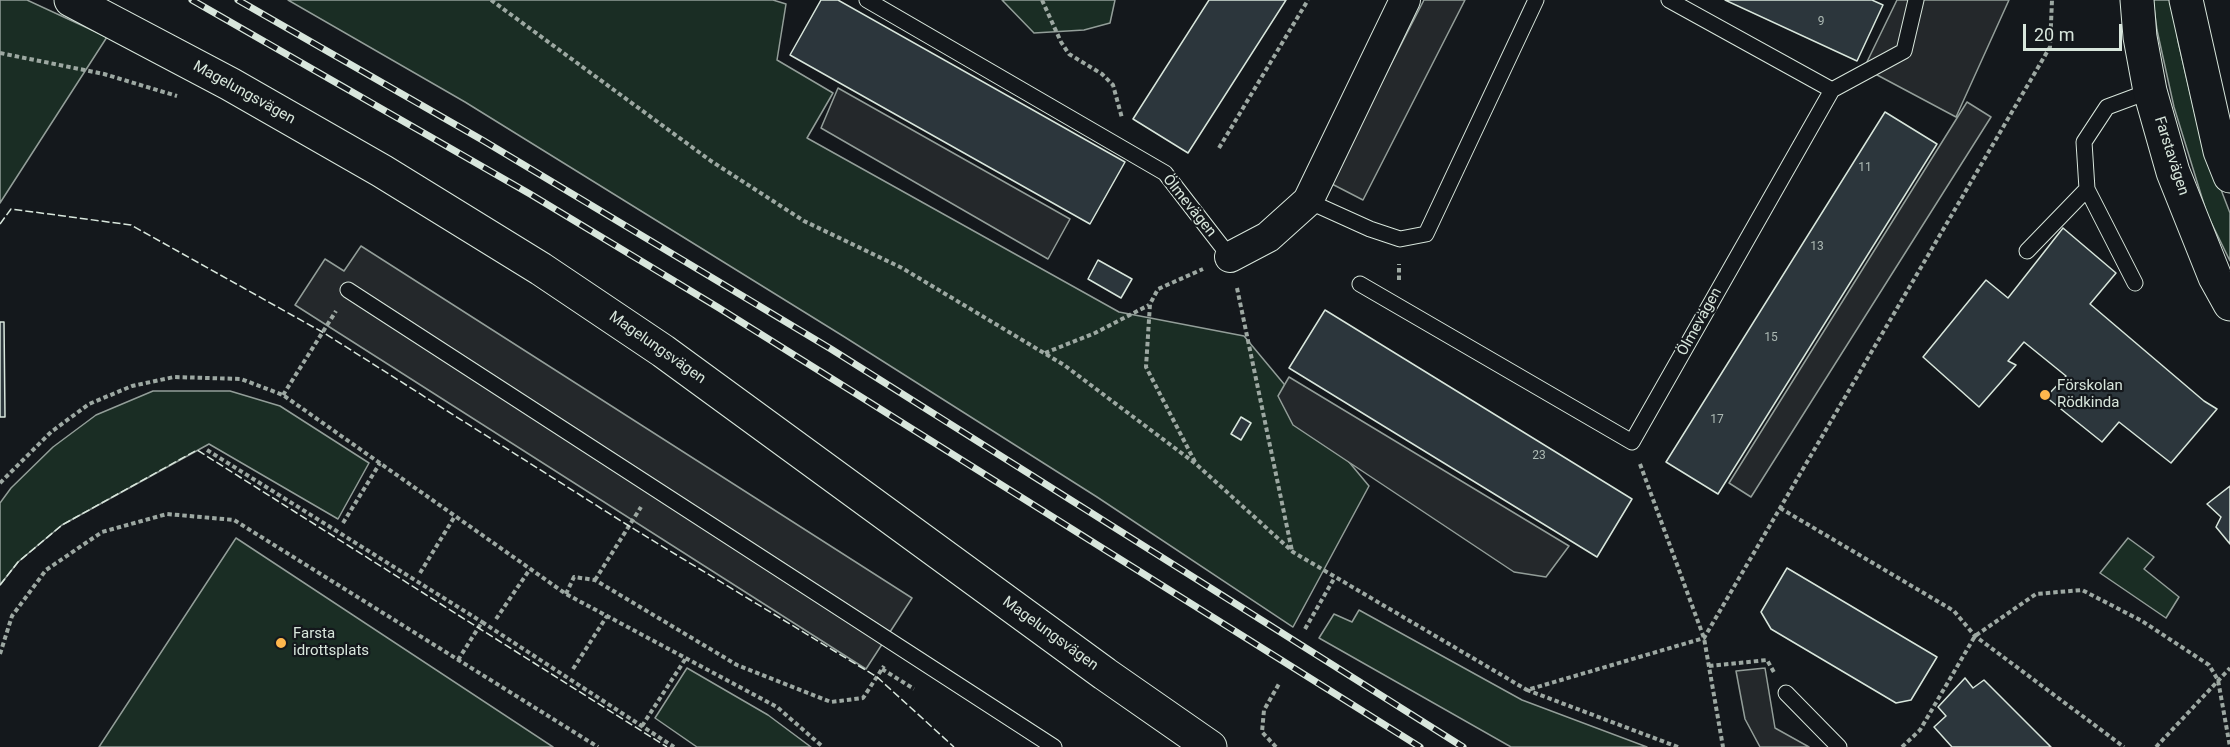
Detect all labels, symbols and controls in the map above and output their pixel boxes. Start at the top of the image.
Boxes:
scale bar [2026,12,2125,50]
house number: 9 [1818,15,1824,29]
text: 20 m [2034,24,2074,45]
street label: Magelungsvägen [190,58,298,128]
street label: Farstavägen [2150,114,2192,198]
house number: 11 [1858,161,1872,175]
street label: Ölmevägen [1158,171,1220,241]
house number: 13 [1810,240,1824,254]
street label: Ölmevägen [1674,285,1726,359]
street label: Magelungsvägen [605,308,709,388]
house number: 15 [1764,331,1778,345]
place label: Förskolan Rödkinda [2057,377,2123,412]
marker: Förskolan Rödkinda [2038,388,2052,402]
house number: 17 [1710,413,1724,427]
house number: 23 [1532,449,1546,463]
street label: Magelungsvägen [999,593,1101,675]
place label: Farsta idrottsplats [293,625,369,660]
marker: Farsta idrottsplats [274,636,288,650]

